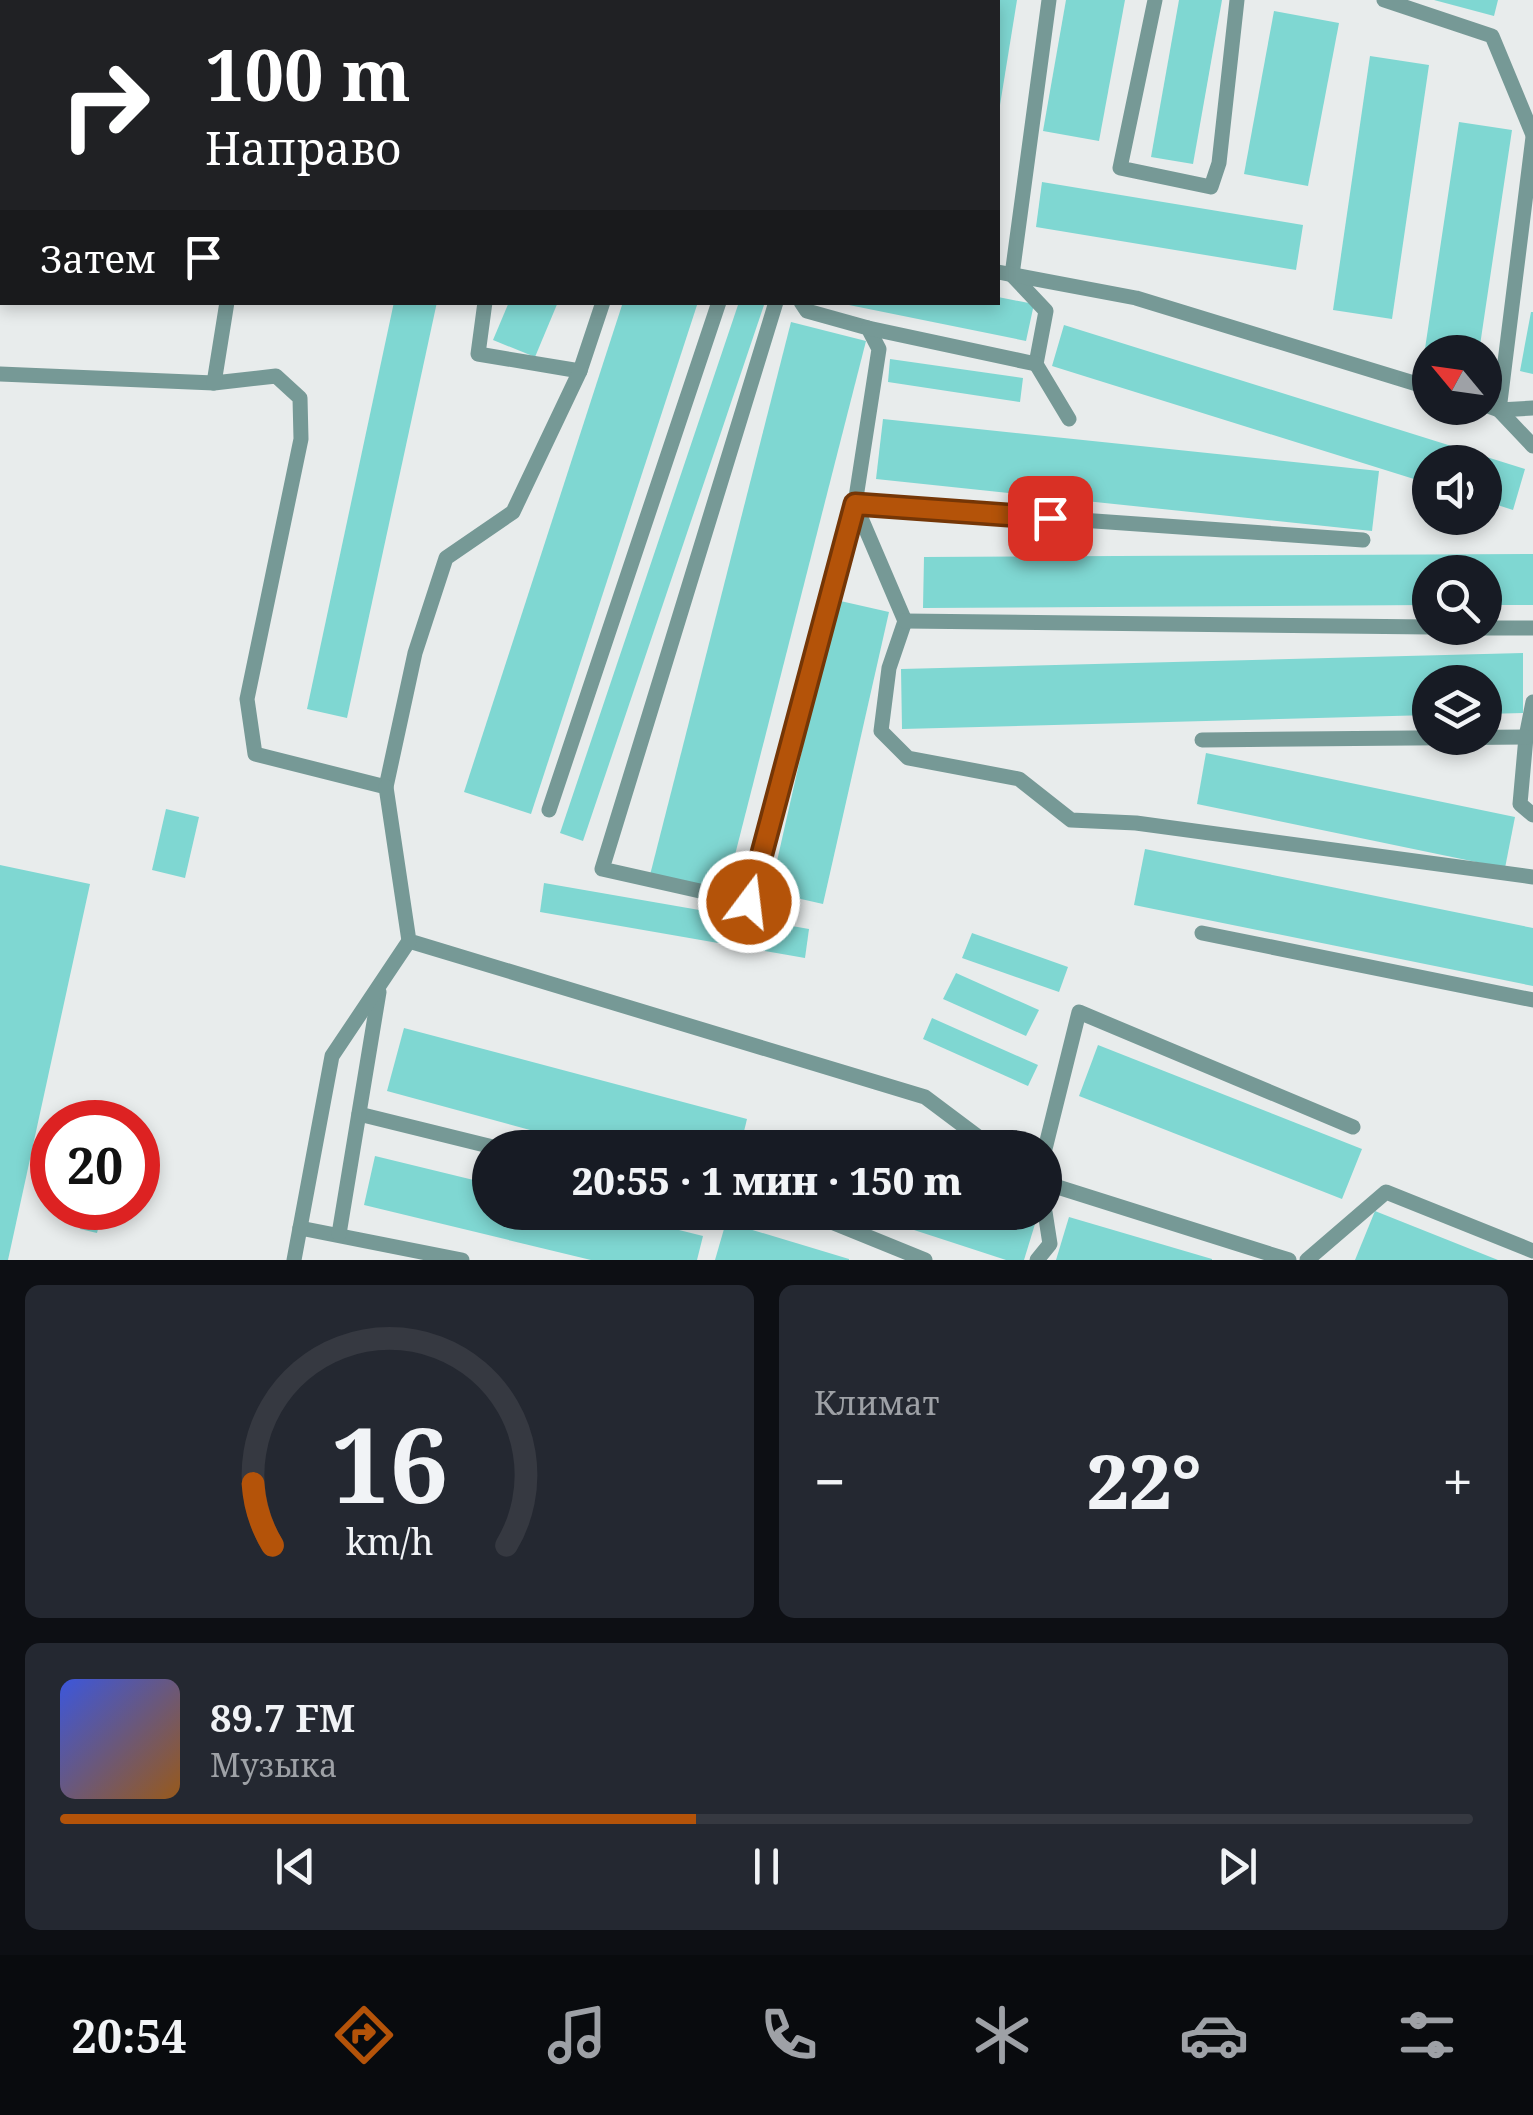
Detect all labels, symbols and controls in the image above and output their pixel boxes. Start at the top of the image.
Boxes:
text: 100 m [205,26,411,122]
icon: right [40,40,170,170]
text: Направо [205,117,401,178]
icon: arrive [176,230,231,285]
text: Затем [40,232,156,284]
north arrow [1412,335,1502,425]
map controls [1412,335,1502,755]
button: sound [1412,445,1502,535]
pin [1008,476,1093,561]
icon: arrive [1023,491,1078,546]
button: search [1412,555,1502,645]
button: layers [1412,665,1502,755]
position arrow [697,850,801,954]
speed limit sign: 20 [30,1100,160,1230]
text: 20:55 · 1 мин · 150 m [572,1154,962,1206]
text: Климат [814,1381,939,1424]
text: 16 [331,1392,448,1533]
text: 22° [1087,1429,1202,1531]
text: − [814,1443,846,1518]
text: + [1442,1443,1473,1518]
text: km/h [346,1517,433,1565]
text: 89.7 FM [210,1691,355,1743]
text: Музыка [210,1743,337,1786]
icon: previous [268,1839,323,1894]
icon: pause [739,1839,794,1894]
icon: next [1210,1839,1265,1894]
icon: directions [329,2000,399,2070]
icon: music [542,2000,612,2070]
icon: phone [754,2000,824,2070]
icon: climate [967,2000,1037,2070]
icon: car [1179,2000,1249,2070]
icon: filters [1392,2000,1462,2070]
text: 20:54 [71,2005,187,2066]

